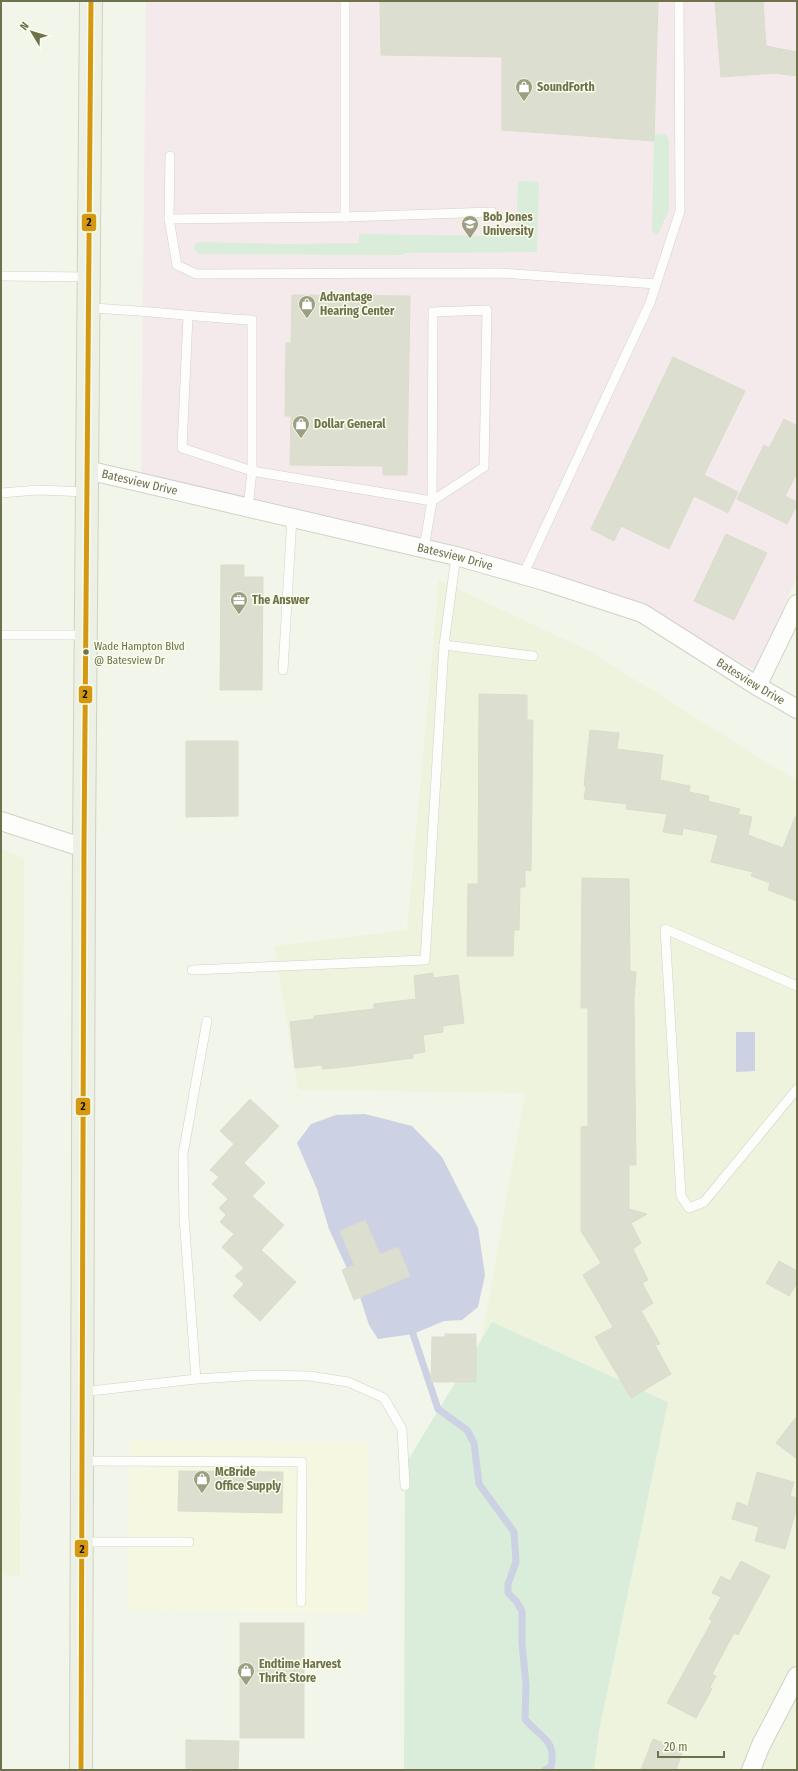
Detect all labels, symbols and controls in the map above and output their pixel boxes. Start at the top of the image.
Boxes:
north arrow [12,12,52,52]
text: N [17,20,32,33]
shop icon: SoundForth [514,77,534,102]
place label: SoundForth [537,80,595,94]
place label: Bob Jones University [483,210,534,238]
line badge: 2 [81,213,97,232]
school or university icon: Bob Jones University [460,214,480,239]
text: 2 [85,216,92,229]
place label: Advantage Hearing Center [319,290,395,318]
shop icon: Advantage Hearing Center [297,294,317,319]
shop icon: Dollar General [291,414,311,439]
place label: Dollar General [314,417,386,431]
street label: Batesview Drive [100,467,179,498]
street label: Batesview Drive [416,540,494,573]
office icon: The Answer [229,590,249,615]
place label: The Answer [252,593,310,607]
place label: Wade Hampton Blvd @ Batesview Dr [94,640,185,667]
marker: Wade Hampton Blvd @ Batesview Dr [81,647,91,657]
street label: Batesview Drive [714,655,788,708]
line badge: 2 [78,685,93,704]
text: 2 [81,688,88,701]
line badge: 2 [75,1097,91,1116]
text: 2 [79,1100,86,1113]
place label: McBride Office Supply [215,1465,281,1493]
shop icon: McBride Office Supply [192,1469,212,1494]
line badge: 2 [74,1539,89,1558]
text: 2 [78,1543,85,1556]
place label: Endtime Harvest Thrift Store [259,1657,342,1685]
shop icon: Endtime Harvest Thrift Store [236,1661,256,1686]
scale bar [658,1733,724,1759]
text: 20 m [664,1740,688,1754]

